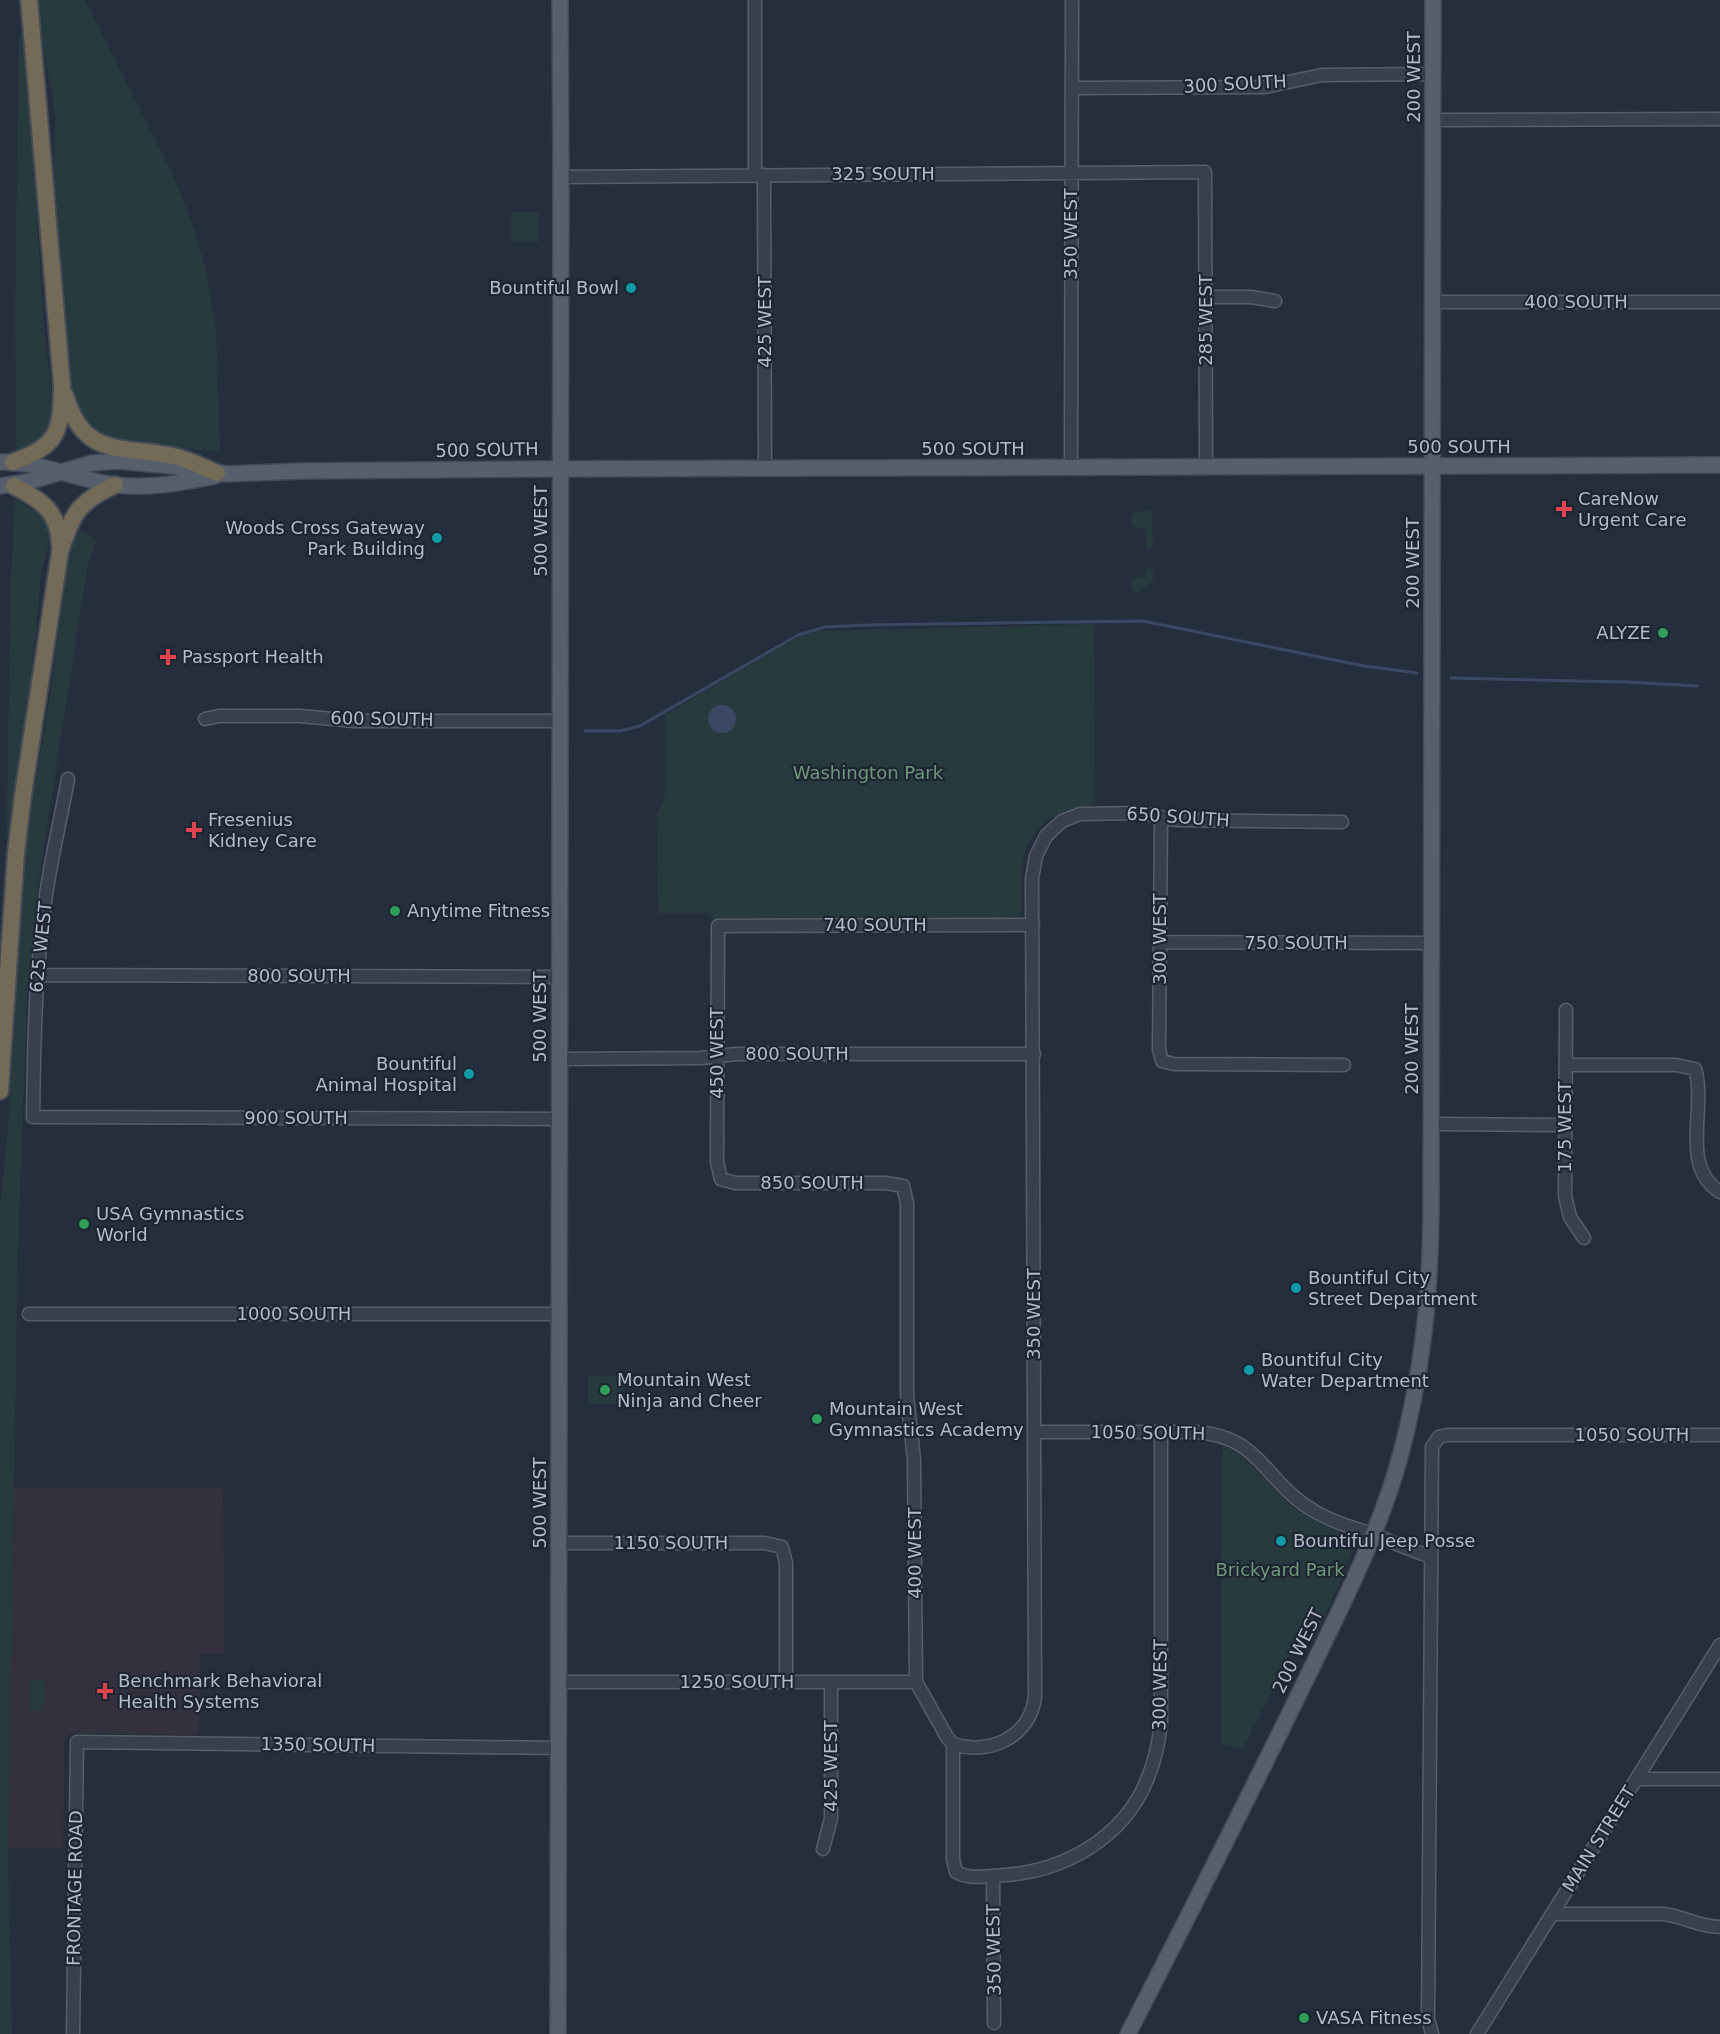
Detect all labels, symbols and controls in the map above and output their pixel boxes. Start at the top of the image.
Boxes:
street label: 200 WEST [1403,30,1424,123]
street label: 300 SOUTH [1183,70,1287,97]
street label: 325 SOUTH [831,163,935,184]
street label: 350 WEST [1060,187,1081,280]
street label: 285 WEST [1195,273,1216,366]
street label: 425 WEST [754,275,775,368]
place label: Bountiful Bowl [489,277,619,298]
marker: Bountiful Bowl [624,281,638,295]
street label: 400 SOUTH [1524,291,1628,312]
street label: 500 SOUTH [1407,436,1511,457]
street label: 500 SOUTH [435,438,539,461]
street label: 500 SOUTH [921,438,1025,459]
street label: 500 WEST [530,484,551,577]
place label: CareNow Urgent Care [1578,488,1687,530]
marker: CareNow Urgent Care [1555,500,1573,518]
street label: 200 WEST [1402,516,1423,609]
place label: Woods Cross Gateway Park Building [225,517,425,559]
marker: Woods Cross Gateway Park Building [430,531,444,545]
place label: ALYZE [1596,622,1651,643]
marker: ALYZE [1656,626,1670,640]
place label: Passport Health [182,646,324,667]
marker: Passport Health [159,648,177,666]
street label: 600 SOUTH [330,707,434,730]
park label: Washington Park [793,762,944,783]
street label: 650 SOUTH [1126,802,1230,831]
place label: Fresenius Kidney Care [208,809,317,851]
marker: Fresenius Kidney Care [185,821,203,839]
street label: 300 WEST [1149,892,1170,985]
street label: 625 WEST [25,899,56,994]
place label: Anytime Fitness [407,900,550,921]
marker: Anytime Fitness [388,904,402,918]
street label: 740 SOUTH [823,914,927,935]
street label: 750 SOUTH [1244,932,1348,953]
street label: 800 SOUTH [247,965,351,986]
street label: 500 WEST [529,970,550,1063]
street label: 200 WEST [1401,1002,1422,1095]
street label: 450 WEST [706,1006,727,1099]
street label: 800 SOUTH [745,1043,849,1064]
place label: Bountiful Animal Hospital [316,1053,457,1095]
marker: Bountiful Animal Hospital [462,1067,476,1081]
street label: 175 WEST [1554,1080,1575,1173]
street label: 900 SOUTH [244,1107,348,1128]
street label: 850 SOUTH [760,1172,864,1193]
place label: USA Gymnastics World [96,1203,244,1245]
marker: USA Gymnastics World [77,1217,91,1231]
street label: 350 WEST [1023,1267,1044,1360]
place label: Bountiful City Street Department [1308,1267,1477,1309]
marker: Bountiful City Street Department [1289,1281,1303,1295]
street label: 1000 SOUTH [237,1303,351,1324]
place label: Bountiful City Water Department [1261,1349,1429,1391]
marker: Bountiful City Water Department [1242,1363,1256,1377]
place label: Mountain West Ninja and Cheer [617,1369,762,1411]
marker: Mountain West Ninja and Cheer [598,1383,612,1397]
place label: Mountain West Gymnastics Academy [829,1398,1024,1440]
marker: Mountain West Gymnastics Academy [810,1412,824,1426]
street label: 1050 SOUTH [1090,1421,1206,1444]
street label: 1050 SOUTH [1575,1424,1689,1445]
street label: 500 WEST [529,1456,550,1549]
street label: 400 WEST [904,1506,925,1599]
place label: Bountiful Jeep Posse [1293,1530,1475,1551]
street label: 1150 SOUTH [614,1532,728,1553]
marker: Bountiful Jeep Posse [1274,1534,1288,1548]
park label: Brickyard Park [1215,1559,1345,1580]
street label: 200 WEST [1268,1604,1328,1697]
street label: 300 WEST [1148,1638,1171,1731]
place label: Benchmark Behavioral Health Systems [118,1670,322,1712]
street label: 1250 SOUTH [680,1671,794,1692]
marker: Benchmark Behavioral Health Systems [96,1682,114,1700]
street label: 425 WEST [820,1719,841,1812]
street label: 1350 SOUTH [260,1733,376,1756]
street label: MAIN STREET [1558,1781,1640,1896]
street label: FRONTAGE ROAD [63,1810,86,1966]
street label: 350 WEST [982,1903,1005,1996]
place label: VASA Fitness [1316,2007,1432,2028]
marker: VASA Fitness [1297,2011,1311,2025]

